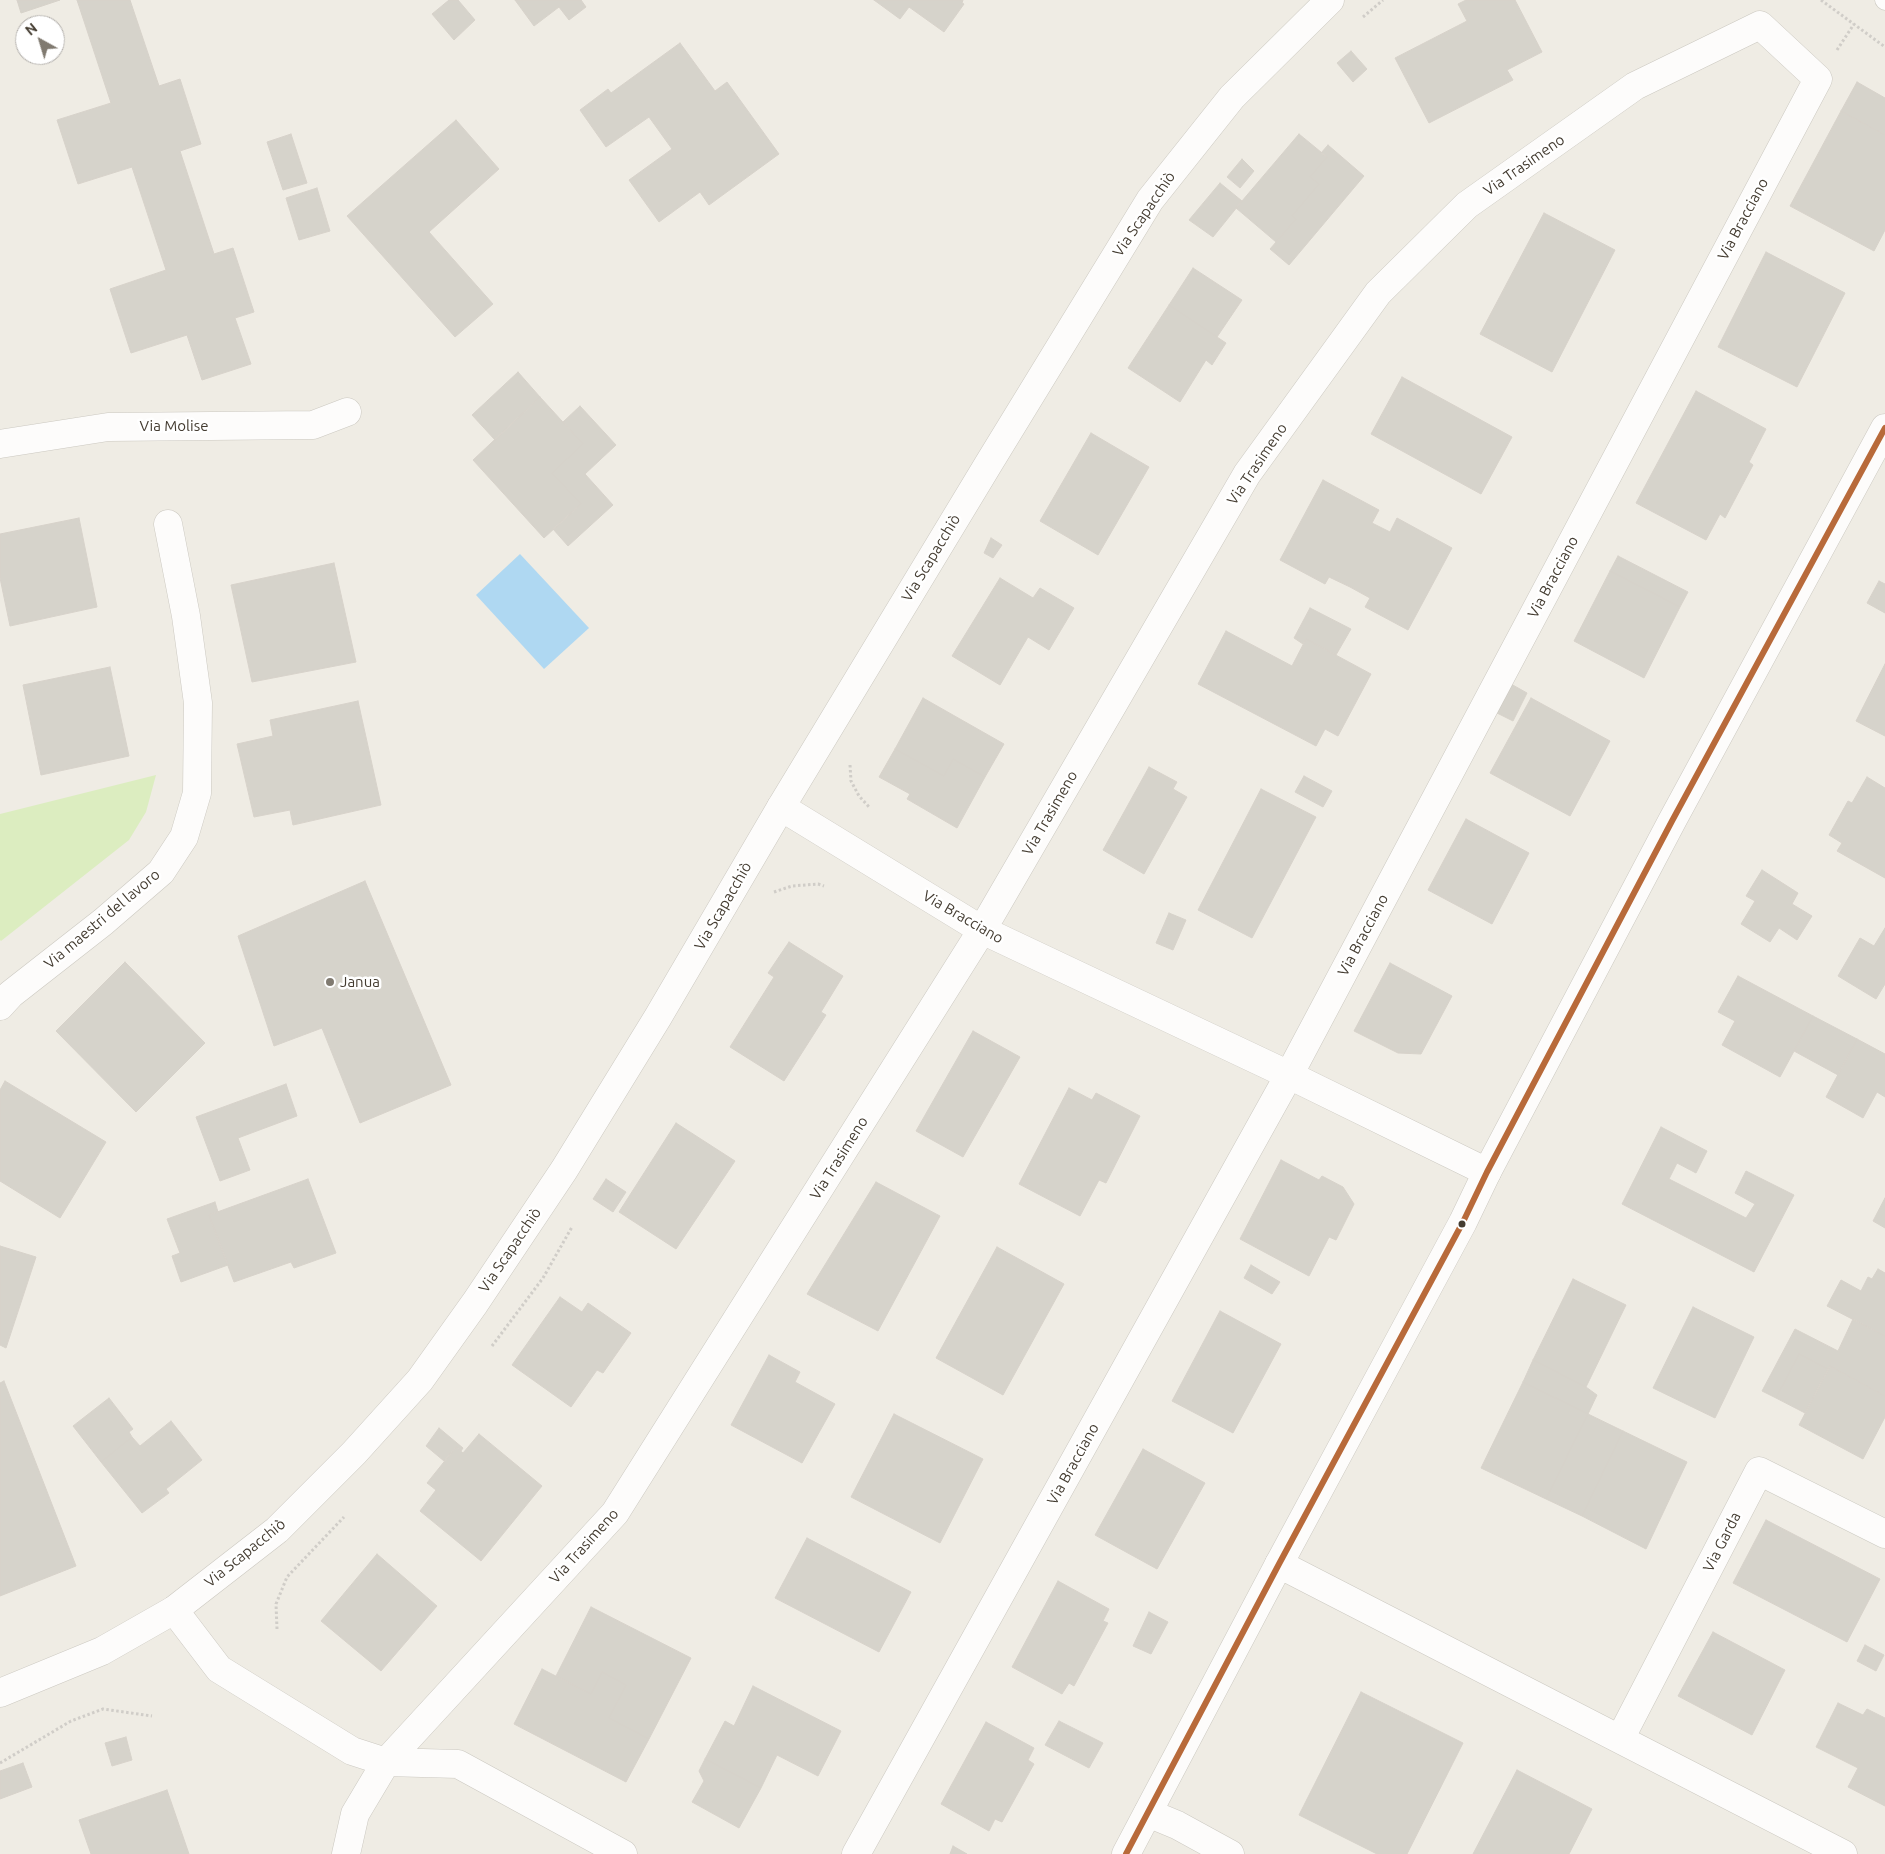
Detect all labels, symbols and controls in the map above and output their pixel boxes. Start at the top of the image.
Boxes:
north arrow [15,15,65,65]
text: N [22,20,40,39]
street label: Via Trasimeno [1480,130,1568,200]
street label: Via Scapacchiò [1109,168,1179,260]
street label: Via Bracciano [1714,175,1772,263]
street label: Via Molise [140,417,208,435]
street label: Via Trasimeno [1223,420,1291,508]
street label: Via Scapacchiò [898,511,964,605]
street label: Via Bracciano [1524,533,1582,621]
street label: Via Trasimeno [1019,767,1081,859]
street label: Via Scapacchiò [691,859,755,953]
street label: Via maestri del lavoro [40,865,164,973]
street label: Via Bracciano [919,887,1007,947]
street label: Via Bracciano [1334,891,1392,979]
place label: Janua [340,973,380,991]
marker: Janua [324,976,336,988]
street label: Via Trasimeno [806,1113,872,1203]
street label: Via Scapacchiò [475,1204,545,1296]
unlabelled marker [1457,1219,1467,1229]
street label: Via Bracciano [1043,1420,1103,1508]
street label: Via Trasimeno [546,1505,622,1587]
street label: Via Garda [1699,1509,1745,1575]
street label: Via Scapacchiò [201,1515,289,1591]

